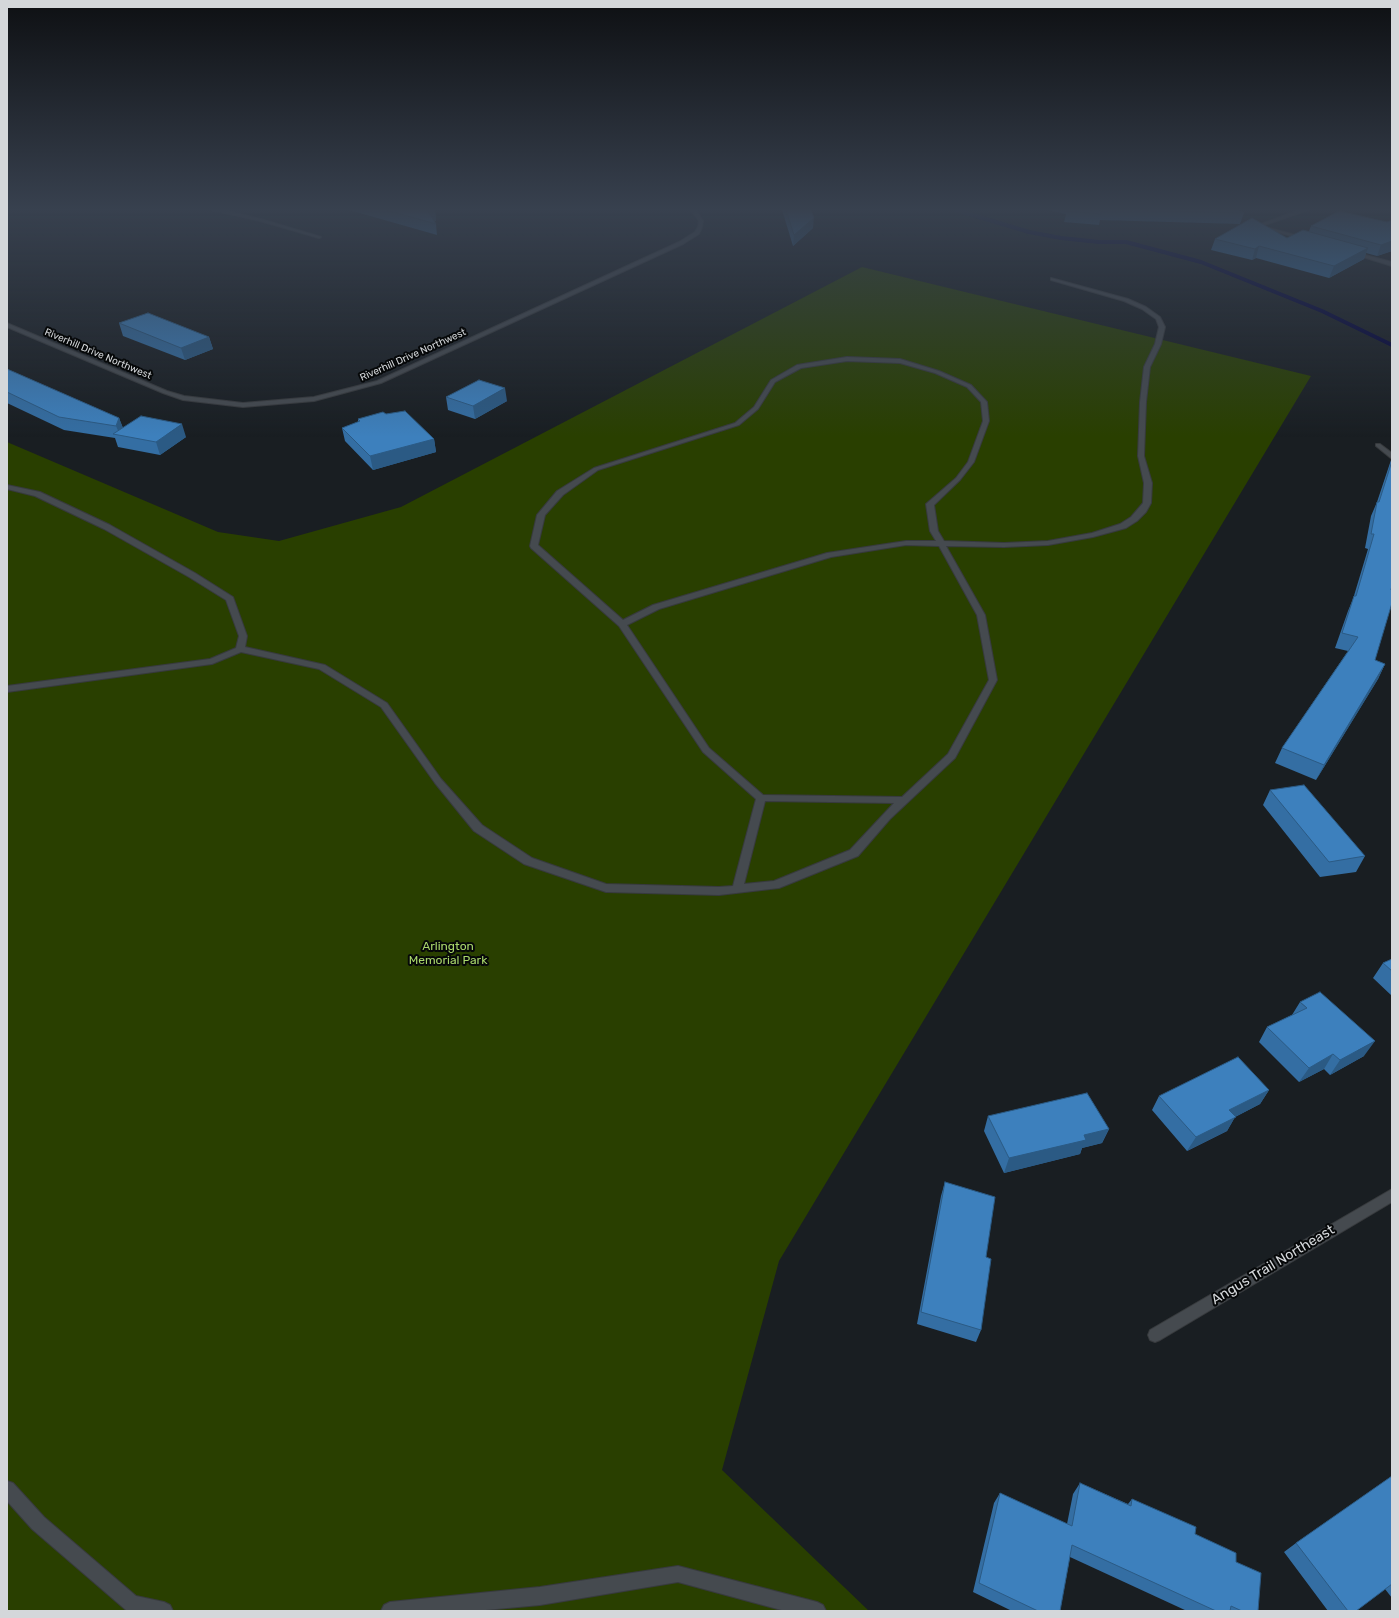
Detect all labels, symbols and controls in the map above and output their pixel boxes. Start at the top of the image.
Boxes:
street label: Riverhill Drive Northwest [43,326,153,382]
street label: Riverhill Drive Northwest [358,326,468,384]
park label: Arlington Memorial Park [409,940,487,968]
street label: Angus Trail Northeast [1208,1222,1338,1308]

